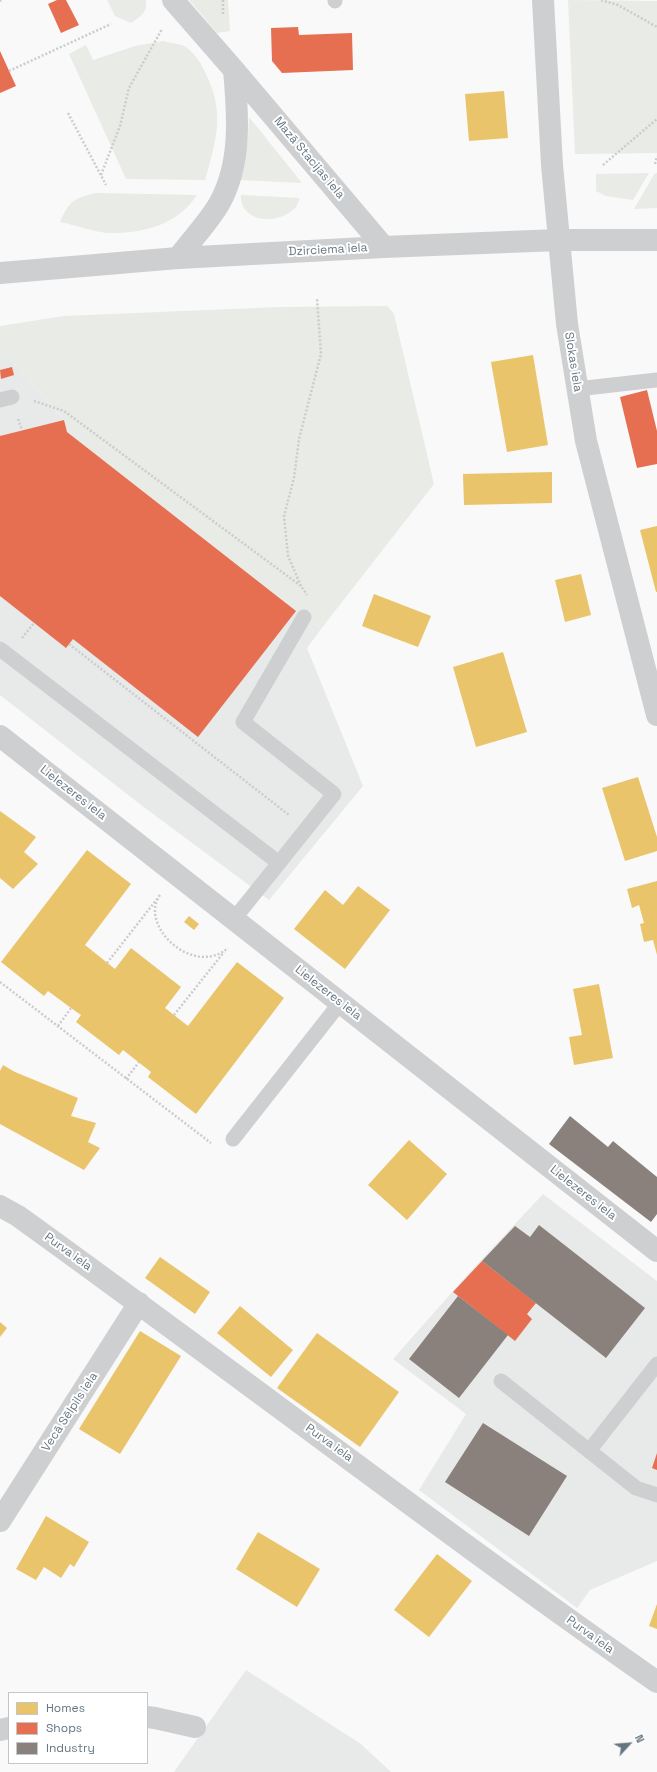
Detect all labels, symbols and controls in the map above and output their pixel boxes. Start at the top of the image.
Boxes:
street label: Mazā Stacijas iela [271,114,347,202]
street label: Dzirciema iela [288,241,368,259]
street label: Slokas iela [561,331,585,393]
street label: Lielezeres iela [37,763,109,823]
street label: Lielezeres iela [292,963,364,1023]
street label: Lielezeres iela [547,1163,619,1223]
street label: Purva iela [41,1230,95,1274]
street label: Vecā Sēlpils iela [39,1370,101,1454]
street label: Purva iela [302,1421,356,1465]
street label: Purva iela [563,1613,617,1657]
legend [8,1692,148,1764]
text: Homes [46,1700,85,1716]
text: Shops [46,1720,82,1736]
north arrow [609,1724,649,1764]
text: N [632,1732,648,1745]
text: Industry [46,1740,95,1756]

